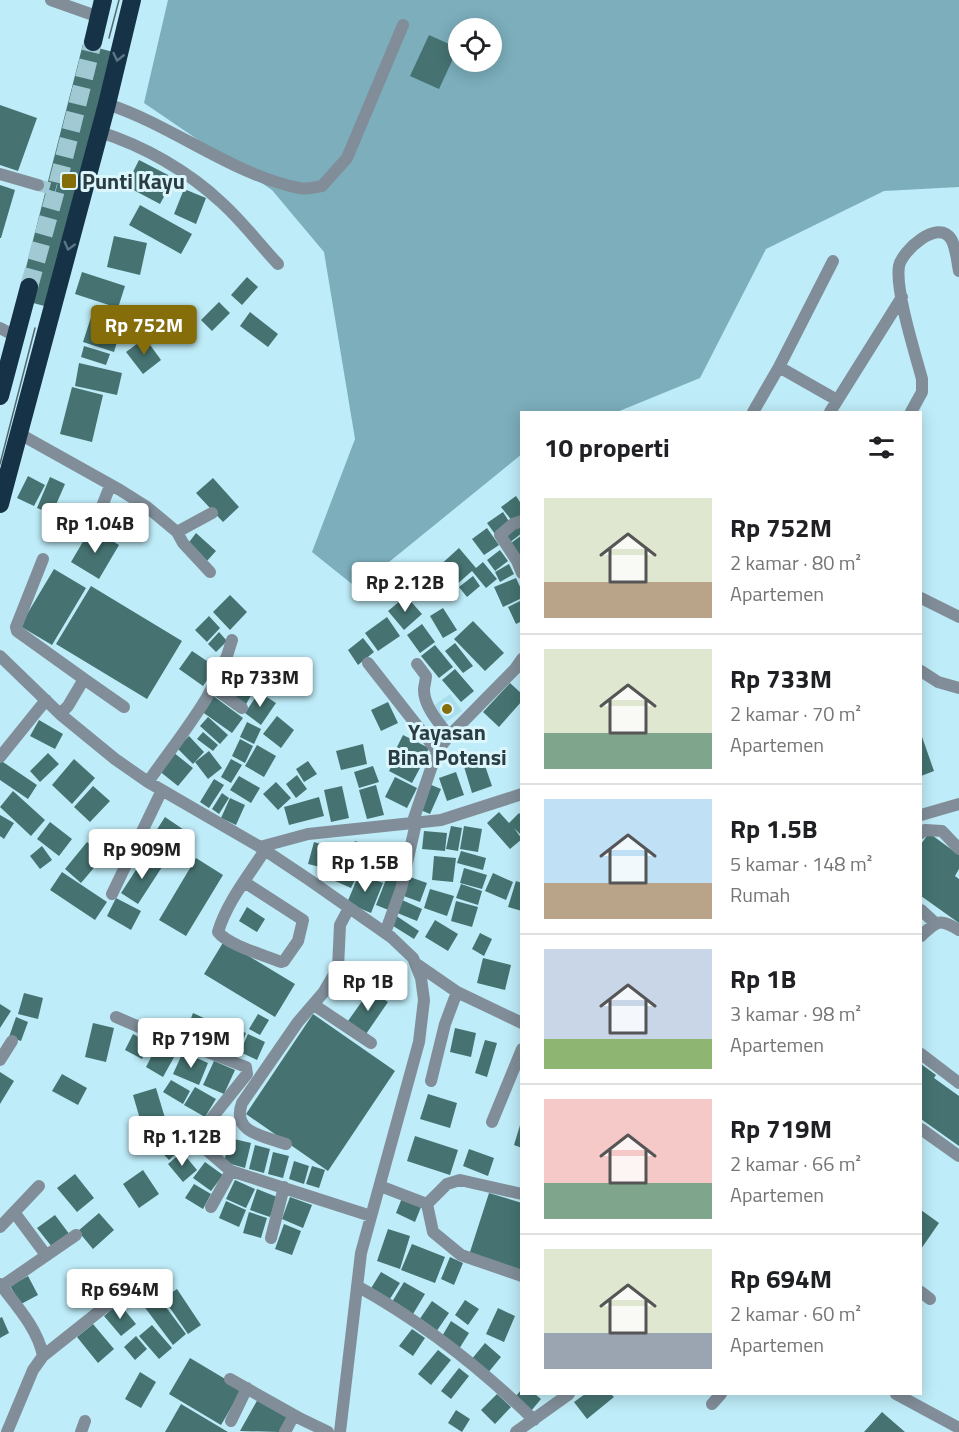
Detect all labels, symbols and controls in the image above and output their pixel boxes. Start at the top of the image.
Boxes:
map controls [448,18,502,72]
button: locate [448,18,502,72]
one-way arrow [113,52,126,62]
place label: Punti Kayu [82,164,185,198]
marker: Punti Kayu [60,172,78,190]
one-way arrow [64,240,76,250]
pin: Rp 752M [89,305,199,356]
text: Rp 752M [105,309,183,340]
text: 10 properti [544,428,670,467]
icon: filters [865,431,898,464]
pin: Rp 1.04B [33,503,157,554]
text: Rp 1.04B [56,507,134,538]
text: Rp 752M [730,508,832,547]
icon: home [592,522,664,594]
text: 2 kamar · 80 m² [730,547,861,578]
pin: Rp 2.12B [343,562,467,613]
text: Rp 2.12B [366,566,444,597]
text: Apartemen [730,578,824,609]
pin: Rp 733M [205,657,315,708]
text: Rp 733M [730,659,832,698]
text: Rp 733M [221,661,299,692]
icon: home [592,673,664,745]
text: 2 kamar · 70 m² [730,698,861,729]
marker: Yayasan Bina Potensi [440,702,454,716]
place label: Yayasan Bina Potensi [387,715,507,774]
text: Apartemen [730,729,824,760]
text: Rp 1.5B [730,809,818,848]
icon: home [592,823,664,895]
pin: Rp 909M [87,829,197,880]
text: Rp 909M [103,833,181,864]
pin: Rp 1.5B [310,842,420,893]
text: Rp 1.5B [331,846,399,877]
text: 5 kamar · 148 m² [730,848,872,879]
text: Rumah [730,879,790,910]
text: Rp 1B [730,959,796,998]
pin: Rp 1B [326,961,410,1012]
text: Rp 1B [342,965,394,996]
icon: home [592,973,664,1045]
text: 3 kamar · 98 m² [730,998,861,1029]
pin: Rp 719M [136,1018,246,1069]
text: Rp 719M [152,1022,230,1053]
text: Apartemen [730,1029,824,1060]
text: Rp 719M [730,1109,832,1148]
pin: Rp 1.12B [120,1116,244,1167]
text: Rp 1.12B [143,1120,221,1151]
icon: home [592,1123,664,1195]
text: 2 kamar · 66 m² [730,1148,861,1179]
text: Apartemen [730,1179,824,1210]
text: Rp 694M [730,1259,832,1298]
pin: Rp 694M [65,1269,175,1320]
text: Rp 694M [81,1273,159,1304]
icon: home [592,1273,664,1345]
text: 2 kamar · 60 m² [730,1298,861,1329]
text: Apartemen [730,1329,824,1360]

